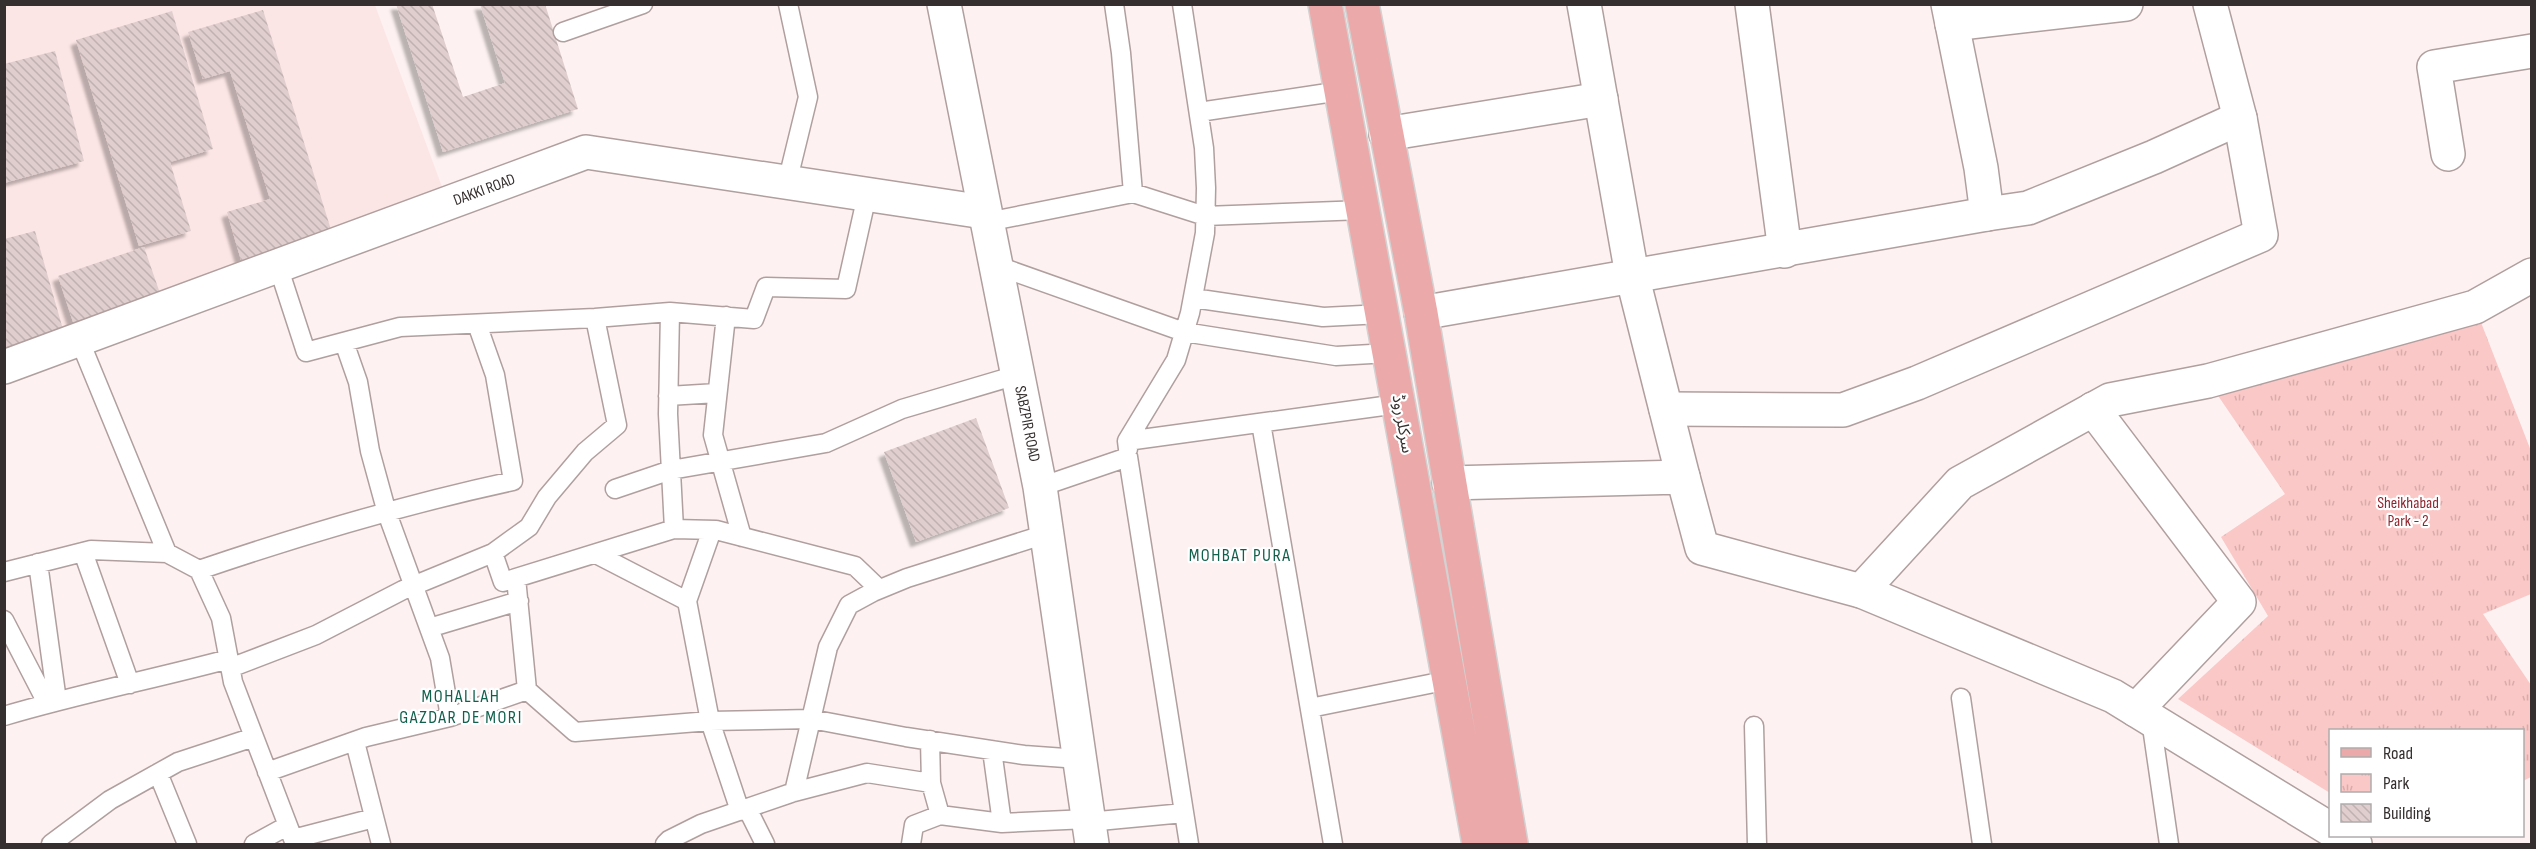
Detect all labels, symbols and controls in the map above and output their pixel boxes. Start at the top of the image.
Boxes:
street label: DAKKI ROAD [451,169,518,210]
street label: SABZPIR ROAD [1011,384,1044,464]
street label: سرکلر روڈ [1388,393,1417,455]
park label: Sheikhabad Park - 2 [2377,494,2439,531]
district label: MOHBAT PURA [1189,545,1291,566]
district label: MOHALLAH GAZDAR DE MORI [399,686,523,728]
legend [2329,729,2524,837]
text: Road [2383,743,2413,764]
text: Park [2383,773,2409,794]
text: Building [2383,803,2431,824]

